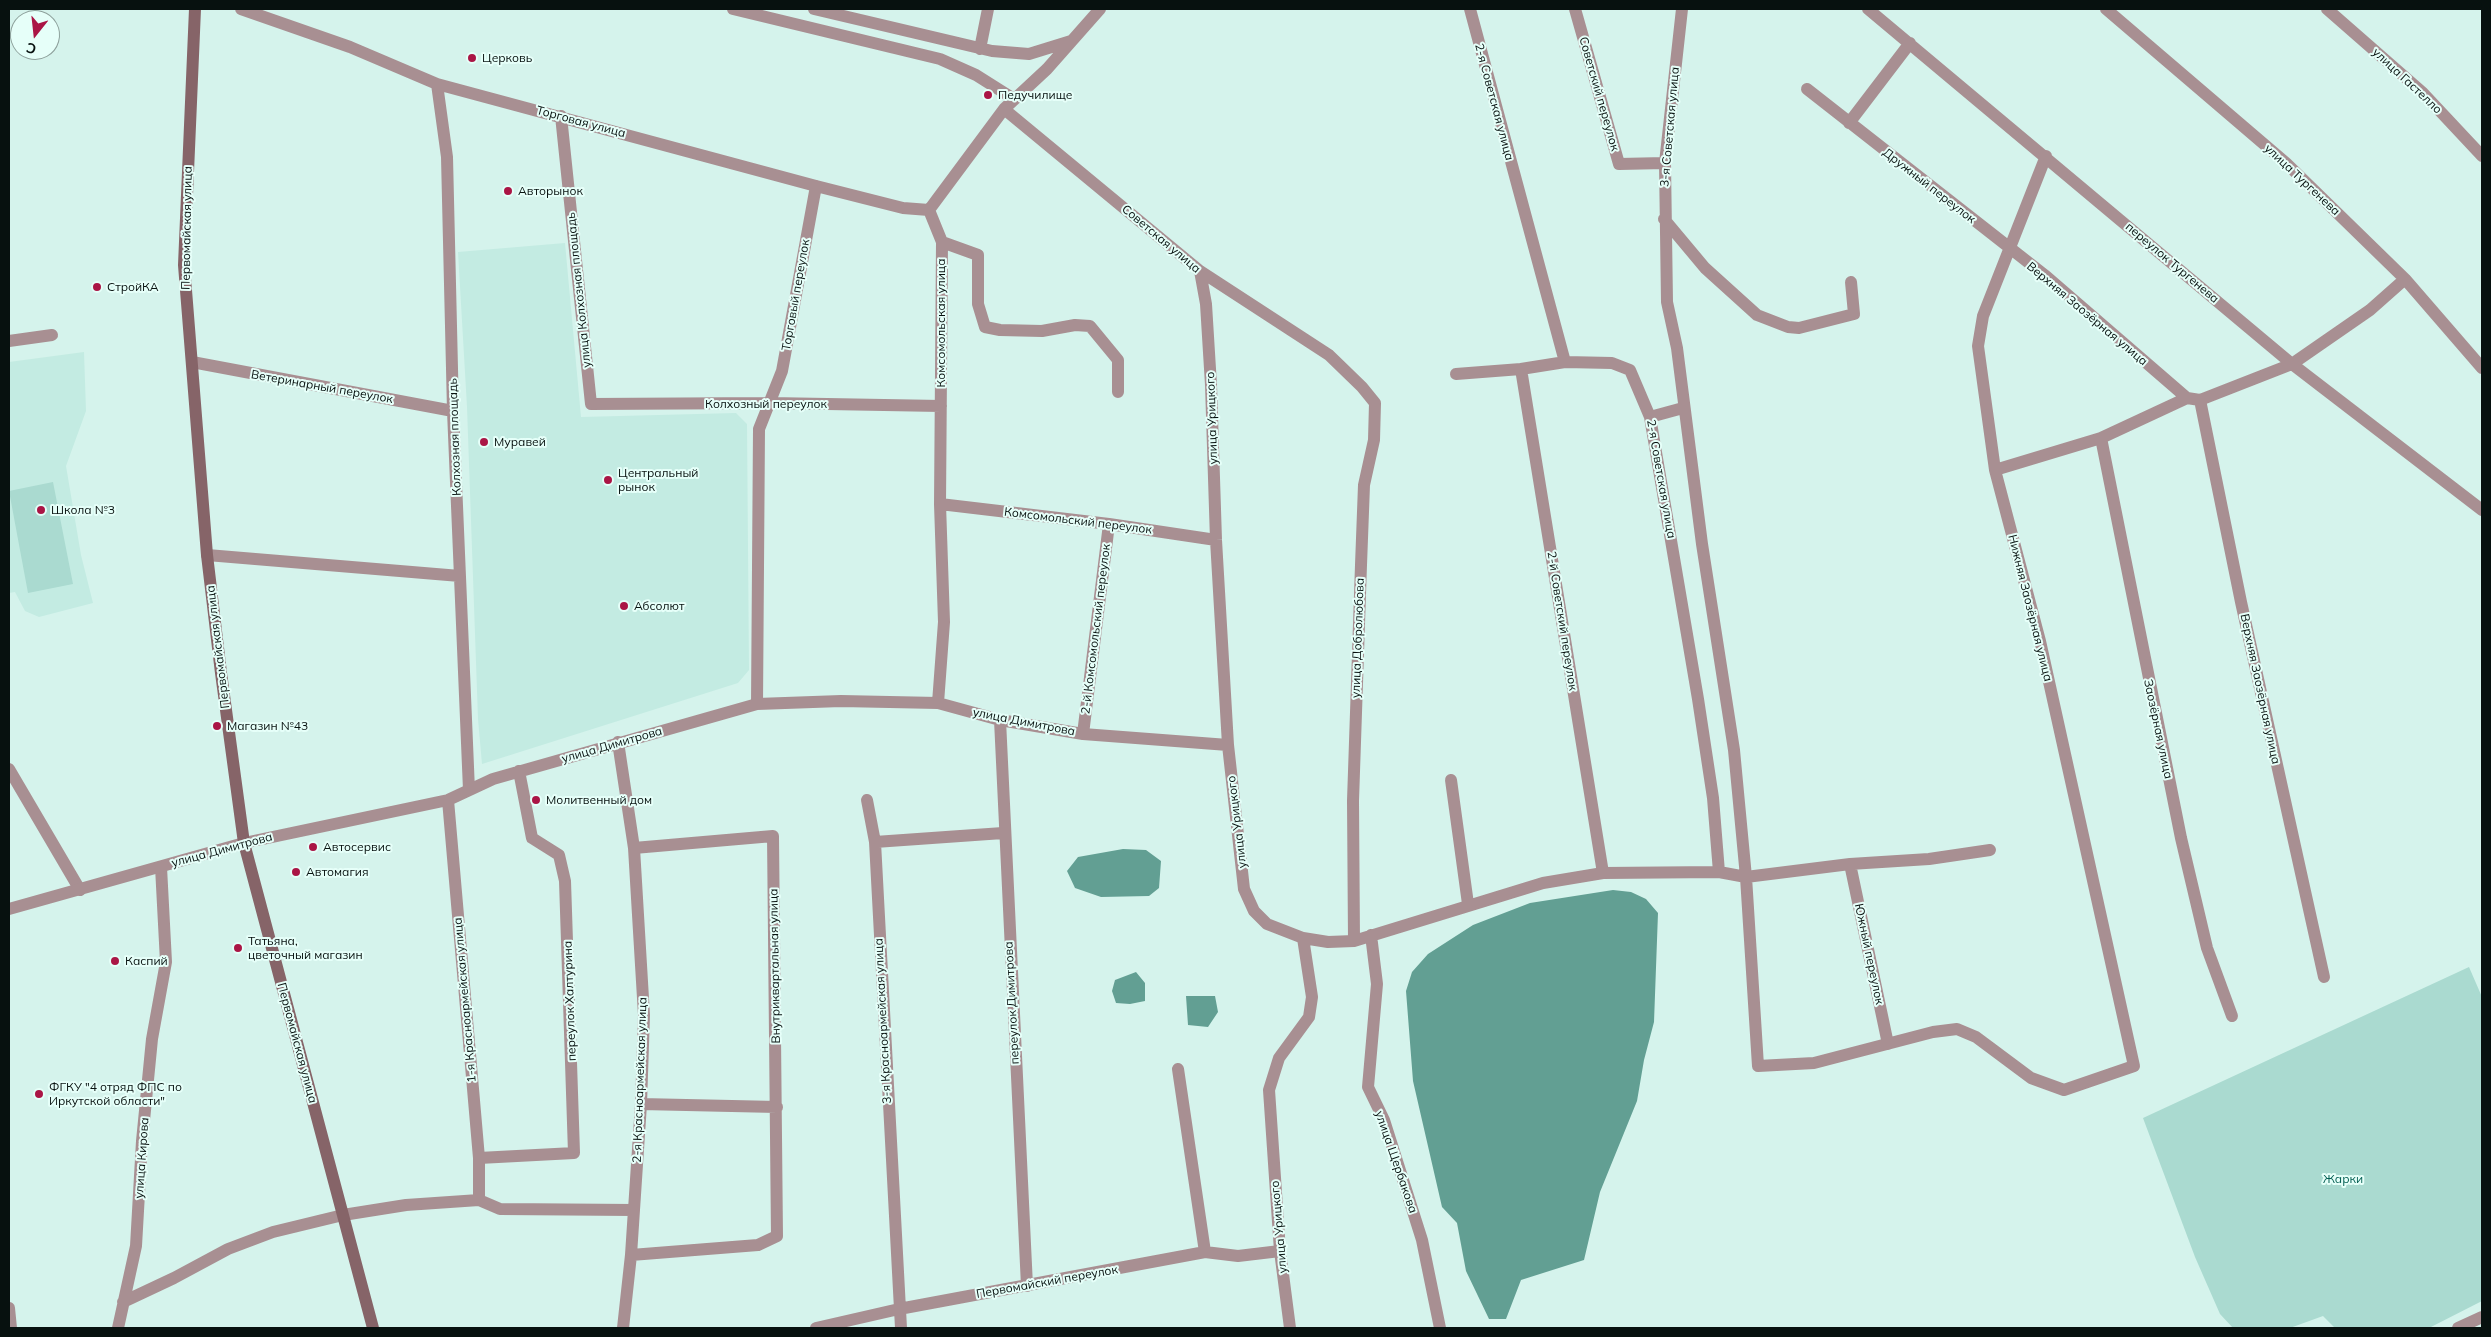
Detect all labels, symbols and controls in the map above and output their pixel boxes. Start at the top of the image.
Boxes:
north arrow [10,10,60,60]
street label: Советский переулок [1576,35,1622,153]
text: С [24,38,38,58]
street label: 2-я Советская улица [1471,42,1517,162]
street label: улица Гастелло [2369,45,2445,117]
place label: Церковь [482,51,532,65]
marker: Церковь [466,52,478,64]
street label: 3-я Советская улица [1658,66,1682,188]
place label: Педучилище [998,88,1072,102]
marker: Педучилище [982,89,994,101]
street label: Торговая улица [535,103,627,141]
street label: улица Тургенева [2261,141,2343,219]
street label: Дружный переулок [1880,145,1978,227]
street label: Первомайская улица [179,166,195,290]
place label: Авторынок [518,184,583,198]
marker: Авторынок [502,185,514,197]
street label: Советская улица [1119,202,1203,276]
street label: улица Колхозная площадь [564,212,594,368]
street label: переулок Тургенева [2122,220,2222,306]
street label: Торговый переулок [779,238,813,352]
street label: Комсомольская улица [934,259,948,387]
street label: Верхняя Заозёрная улица [2024,259,2150,369]
place label: СтройКА [107,280,159,294]
marker: СтройКА [91,281,103,293]
street label: Ветеринарный переулок [250,367,394,407]
street label: улица Урицкого [1203,371,1221,465]
street label: Колхозная площадь [446,378,464,496]
street label: Колхозный переулок [705,397,827,411]
street label: 2-я Советская улица [1643,418,1679,540]
place label: Муравей [494,435,546,449]
marker: Муравей [478,436,490,448]
place label: Центральный рынок [618,466,698,494]
marker: Центральный рынок [602,474,614,486]
place label: Школа №3 [51,503,115,517]
marker: Школа №3 [35,504,47,516]
street label: Комсомольский переулок [1003,505,1153,537]
street label: Нижняя Заозёрная улица [2005,533,2055,683]
street label: 2-й Комсомольский переулок [1078,543,1114,715]
street label: 2-й Советский переулок [1544,550,1580,692]
street label: улица Добролюбова [1349,578,1367,698]
street label: Первомайская улица [203,585,233,709]
place label: Абсолют [634,599,684,613]
marker: Абсолют [618,600,630,612]
street label: Верхняя Заозёрная улица [2237,612,2283,766]
street label: Заозёрная улица [2140,678,2176,780]
street label: улица Димитрова [972,705,1076,739]
place label: Магазин №43 [227,719,308,733]
marker: Магазин №43 [211,720,223,732]
street label: улица Димитрова [560,724,664,766]
street label: улица Урицкого [1224,775,1250,869]
place label: Молитвенный дом [546,793,652,807]
marker: Молитвенный дом [530,794,542,806]
street label: улица Димитрова [170,830,274,870]
place label: Автосервис [323,840,391,854]
marker: Автосервис [307,841,319,853]
place label: Автомагия [306,865,369,879]
marker: Автомагия [290,866,302,878]
street label: Внутриквартальная улица [766,888,784,1044]
street label: Южный переулок [1851,902,1887,1006]
street label: 1-я Красноармейская улица [451,917,479,1083]
place label: Татьяна, цветочный магазин [248,934,363,962]
street label: 3-я Красноармейская улица [871,938,895,1104]
street label: переулок Халтурина [561,941,579,1061]
street label: переулок Димитрова [1002,941,1022,1065]
marker: Татьяна, цветочный магазин [232,942,244,954]
place label: Каспий [125,954,168,968]
marker: Каспий [109,955,121,967]
street label: Первомайская улица [274,981,320,1105]
street label: 2-я Красноармейская улица [630,997,650,1163]
place label: ФГКУ "4 отряд ФПС по Иркутской области" [49,1080,182,1108]
marker: ФГКУ "4 отряд ФПС по Иркутской области" [33,1088,45,1100]
street label: улица Щербакова [1372,1109,1420,1215]
street label: улица Кирова [132,1117,152,1199]
park label: Жарки [2323,1172,2363,1186]
street label: улица Урицкого [1268,1180,1290,1274]
street label: Первомайский переулок [975,1262,1119,1302]

